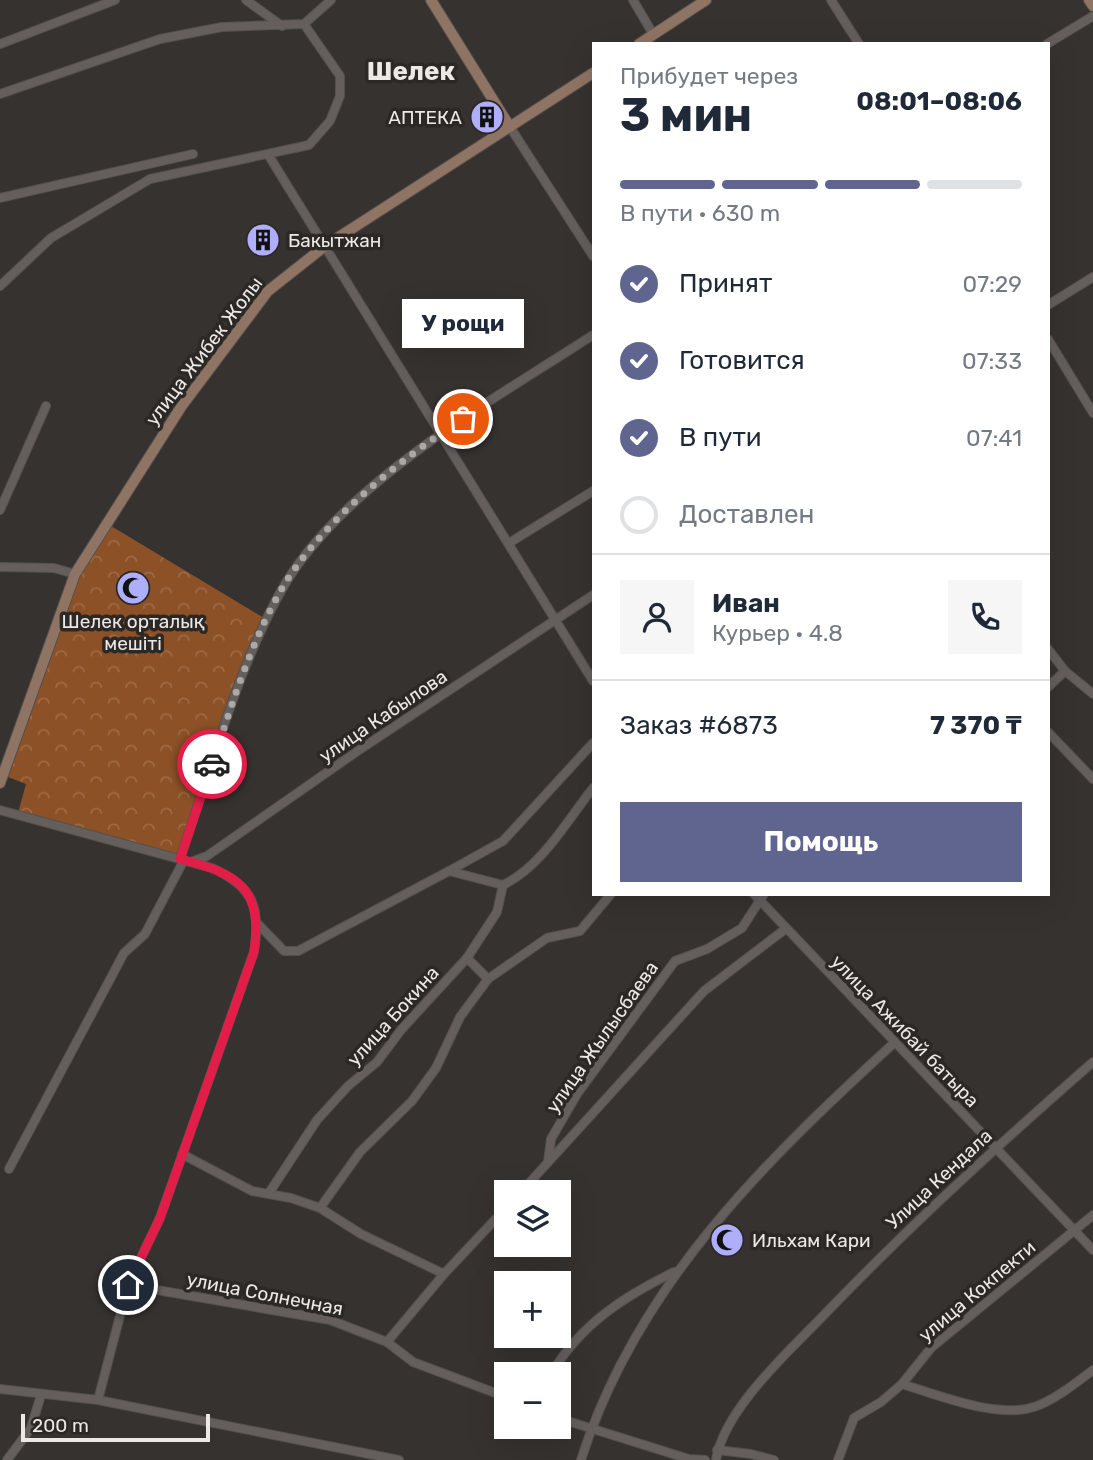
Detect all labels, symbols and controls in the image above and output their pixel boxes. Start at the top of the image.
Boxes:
district label: Шелек [367,56,455,87]
text: Прибудет через [620,62,798,90]
text: 08:01–08:06 [856,86,1022,117]
text: 3 мин [620,88,752,143]
building icon: АПТЕКА [468,98,506,136]
place label: АПТЕКА [388,106,462,129]
text: В пути · 630 m [620,199,780,227]
building icon: Бакытжан [244,221,282,259]
place label: Бакытжан [288,229,381,252]
icon: check [620,265,658,303]
text: Принят [679,268,772,299]
text: 07:29 [963,270,1022,298]
street label: улица Жибек Жолы [141,272,267,430]
callout: У рощи [402,300,524,349]
text: У рощи [422,309,504,337]
icon: check [620,342,658,380]
text: Готовится [679,345,805,376]
text: 07:33 [962,347,1022,375]
pin [433,389,493,449]
icon: bag [444,400,482,438]
icon: check [620,419,658,457]
text: В пути [679,422,762,453]
text: 07:41 [966,424,1022,452]
text: Доставлен [679,499,814,530]
mosque icon: Шелек орталық мешіті [114,569,152,607]
button: person [620,580,694,654]
button: phone [948,580,1022,654]
text: Иван [712,588,780,619]
place label: Шелек орталық мешіті [62,610,205,655]
text: Курьер · 4.8 [712,619,843,647]
street label: улица Кабылова [315,665,451,767]
text: Заказ #6873 [620,710,778,741]
text: 7 370 ₸ [930,710,1022,741]
courier [177,729,247,799]
icon: car [193,745,231,783]
button: Помощь [620,802,1022,882]
street label: улица Ажибай батыра [826,950,984,1112]
street label: улица Жылысбаева [541,957,663,1117]
street label: улица Бокина [342,961,444,1071]
street label: Улица Кендала [881,1124,997,1234]
map controls [494,1180,571,1439]
button: layers [494,1180,571,1257]
mosque icon: Ильхам Кари [708,1221,746,1259]
place label: Ильхам Кари [752,1229,871,1252]
street label: улица Кокпекти [914,1235,1040,1347]
pin [98,1255,158,1315]
icon: home [109,1266,147,1304]
street label: улица Солнечная [185,1268,345,1320]
button: + [494,1271,571,1348]
button: − [494,1362,571,1439]
scale bar [21,1411,210,1443]
text: 200 m [32,1414,89,1437]

